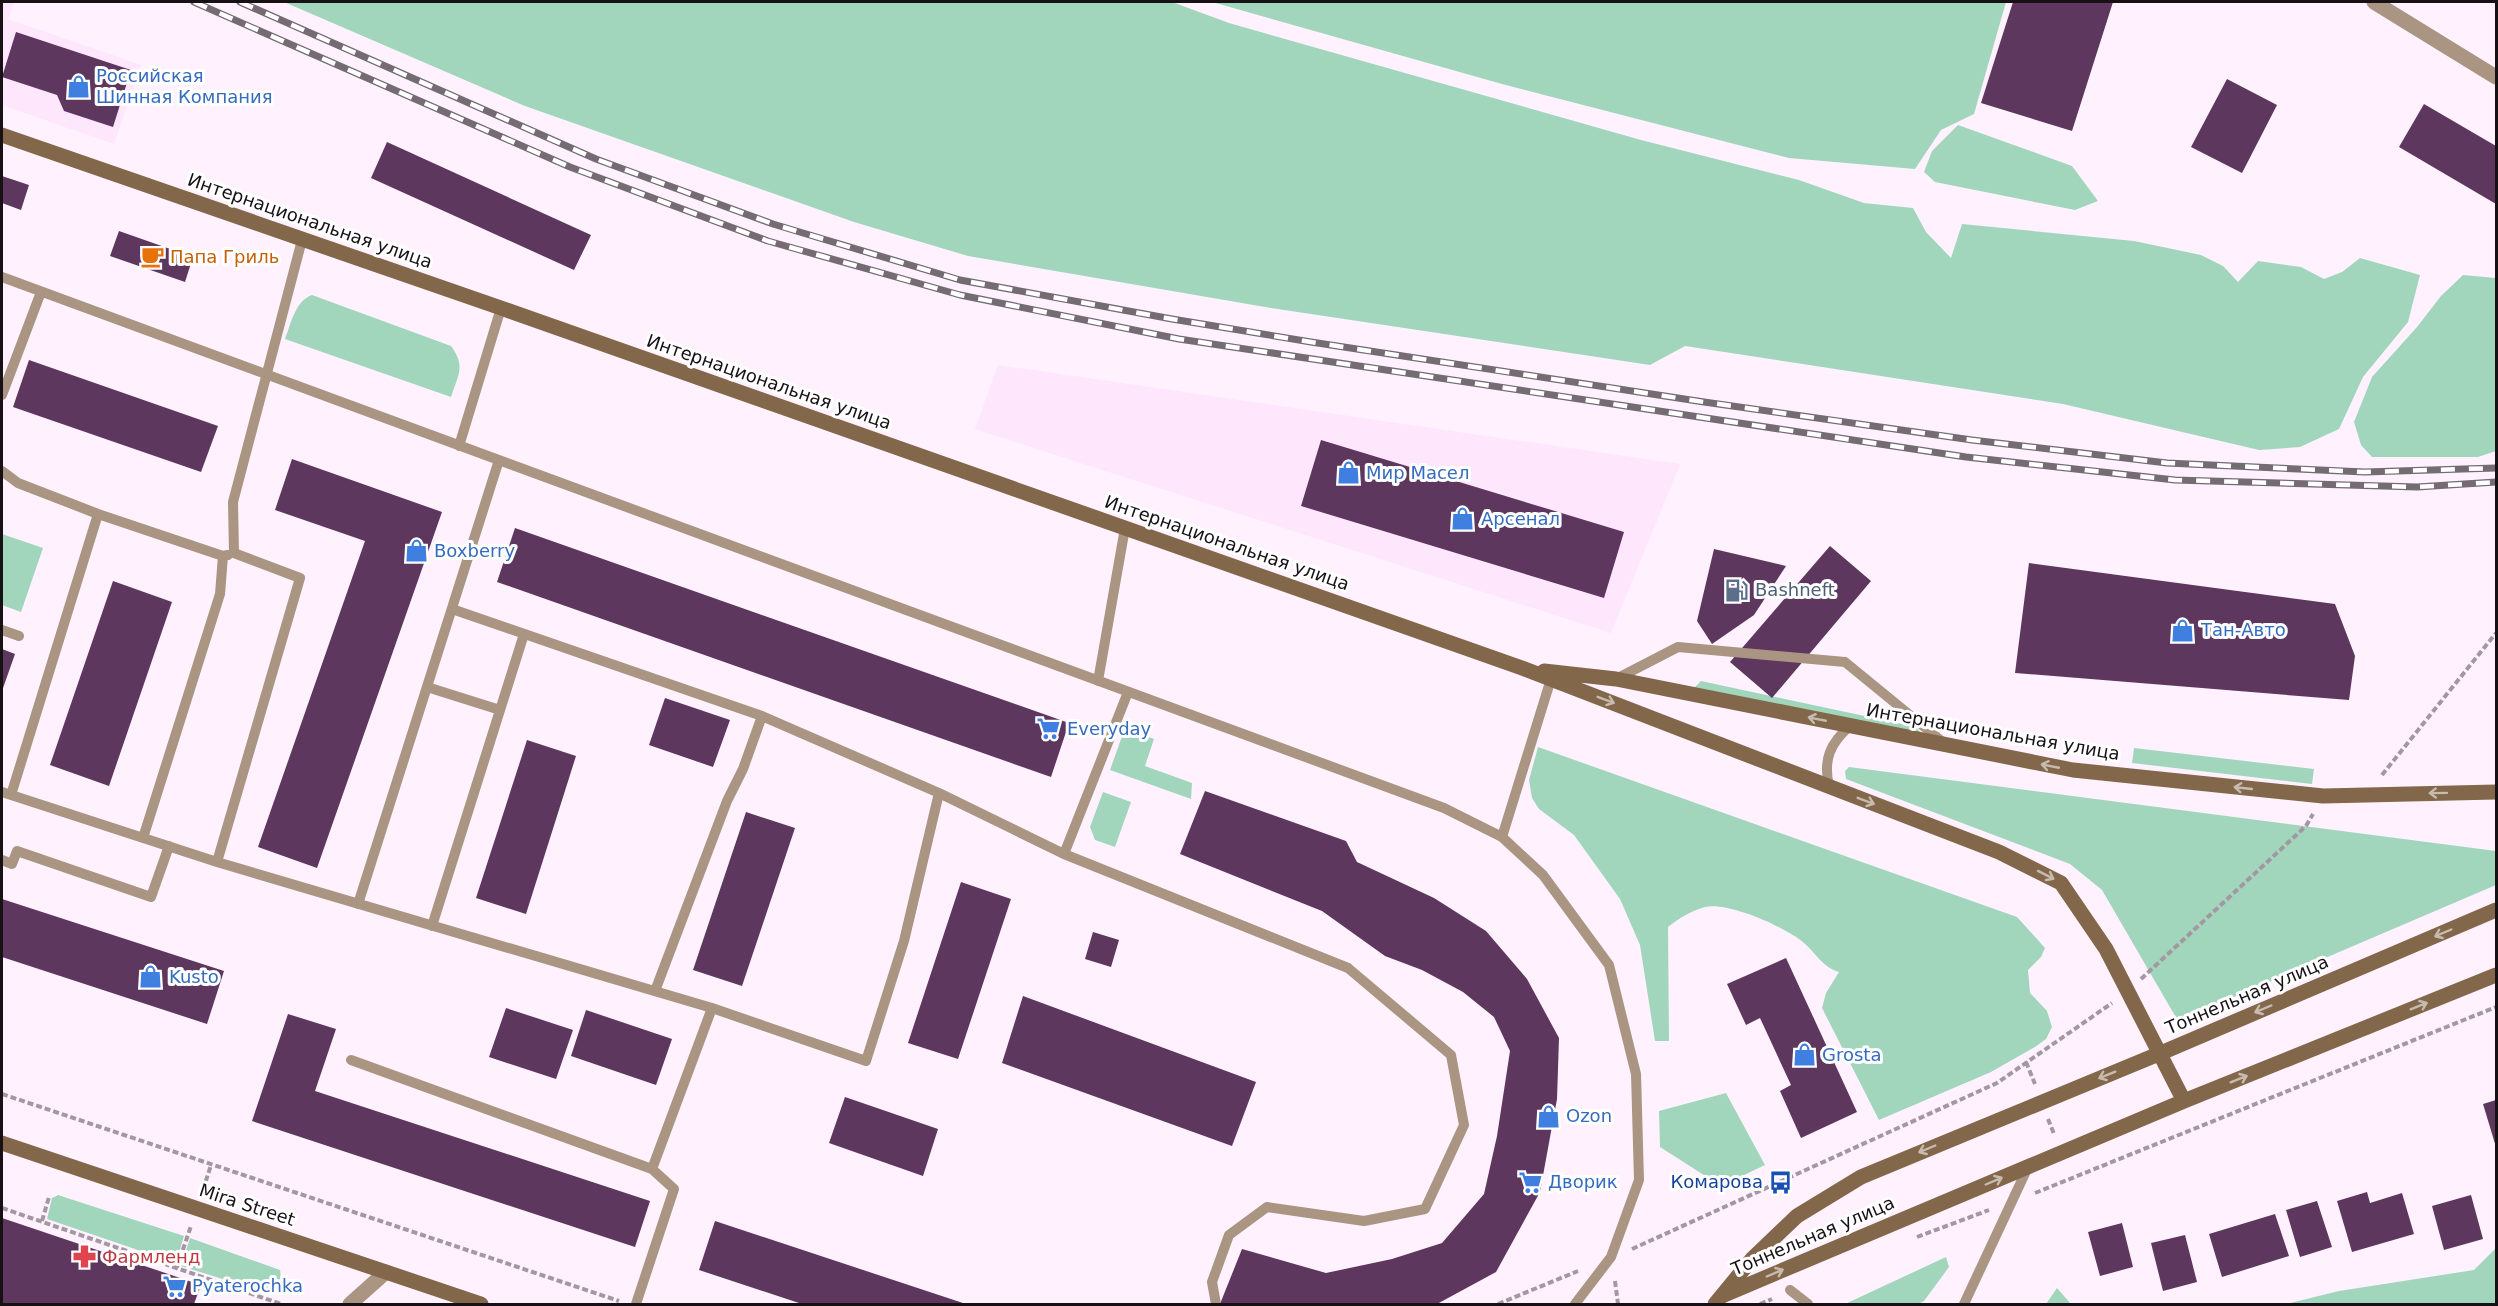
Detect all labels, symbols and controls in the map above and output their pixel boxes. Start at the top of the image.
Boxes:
place label: Российская Шинная Компания [96,65,273,107]
shop icon: Российская Шинная Компания [65,73,91,99]
street label: Интернациональная улица [185,169,435,272]
cafe icon: Папа Гриль [139,244,165,270]
place label: Папа Гриль [170,246,279,267]
street label: Интернациональная улица [644,330,894,433]
shop icon: Мир Масел [1335,460,1361,486]
place label: Мир Масел [1366,462,1469,483]
street label: Интернациональная улица [1102,491,1352,594]
shop icon: Арсенал [1450,506,1476,532]
place label: Арсенал [1481,508,1560,529]
shop icon: Boxberry [403,538,429,564]
place label: Boxberry [434,540,515,561]
fuel station icon: Bashneft [1724,577,1750,603]
place label: Bashneft [1755,579,1835,600]
shop icon: Тан-Авто [2170,617,2196,643]
place label: Тан-Авто [2200,619,2286,640]
one-way arrow [1596,696,1614,707]
street label: Интернациональная улица [1865,699,2122,764]
one-way arrow [1808,713,1828,724]
supermarket icon: Everyday [1036,716,1062,742]
place label: Everyday [1067,718,1152,739]
one-way arrow [2041,760,2060,771]
one-way arrow [2234,782,2254,793]
one-way arrow [2429,787,2449,799]
one-way arrow [1856,796,1875,807]
one-way arrow [2037,870,2055,882]
one-way arrow [2434,928,2452,939]
street label: Тоннельная улица [2161,951,2332,1039]
shop icon: Kusto [138,964,164,990]
place label: Kusto [169,966,219,987]
one-way arrow [2410,1000,2428,1011]
one-way arrow [2255,1004,2273,1016]
shop icon: Grosta [1791,1042,1817,1068]
place label: Grosta [1822,1044,1881,1065]
one-way arrow [2098,1070,2117,1081]
one-way arrow [2229,1073,2247,1084]
shop icon: Ozon [1535,1103,1561,1129]
place label: Ozon [1566,1105,1612,1126]
one-way arrow [1918,1144,1936,1155]
supermarket icon: Дворик [1517,1169,1543,1195]
bus stop icon: Комарова [1768,1169,1794,1195]
place label: Дворик [1548,1171,1618,1192]
place label: Комарова [1671,1171,1763,1192]
one-way arrow [1984,1175,2002,1186]
street label: Mira Street [197,1179,298,1230]
street label: Тоннельная улица [1727,1192,1898,1280]
pharmacy icon: Фармленд [71,1244,97,1270]
place label: Фармленд [102,1246,200,1267]
one-way arrow [1766,1267,1784,1279]
supermarket icon: Pyaterochka [161,1273,187,1299]
place label: Pyaterochka [192,1275,303,1296]

